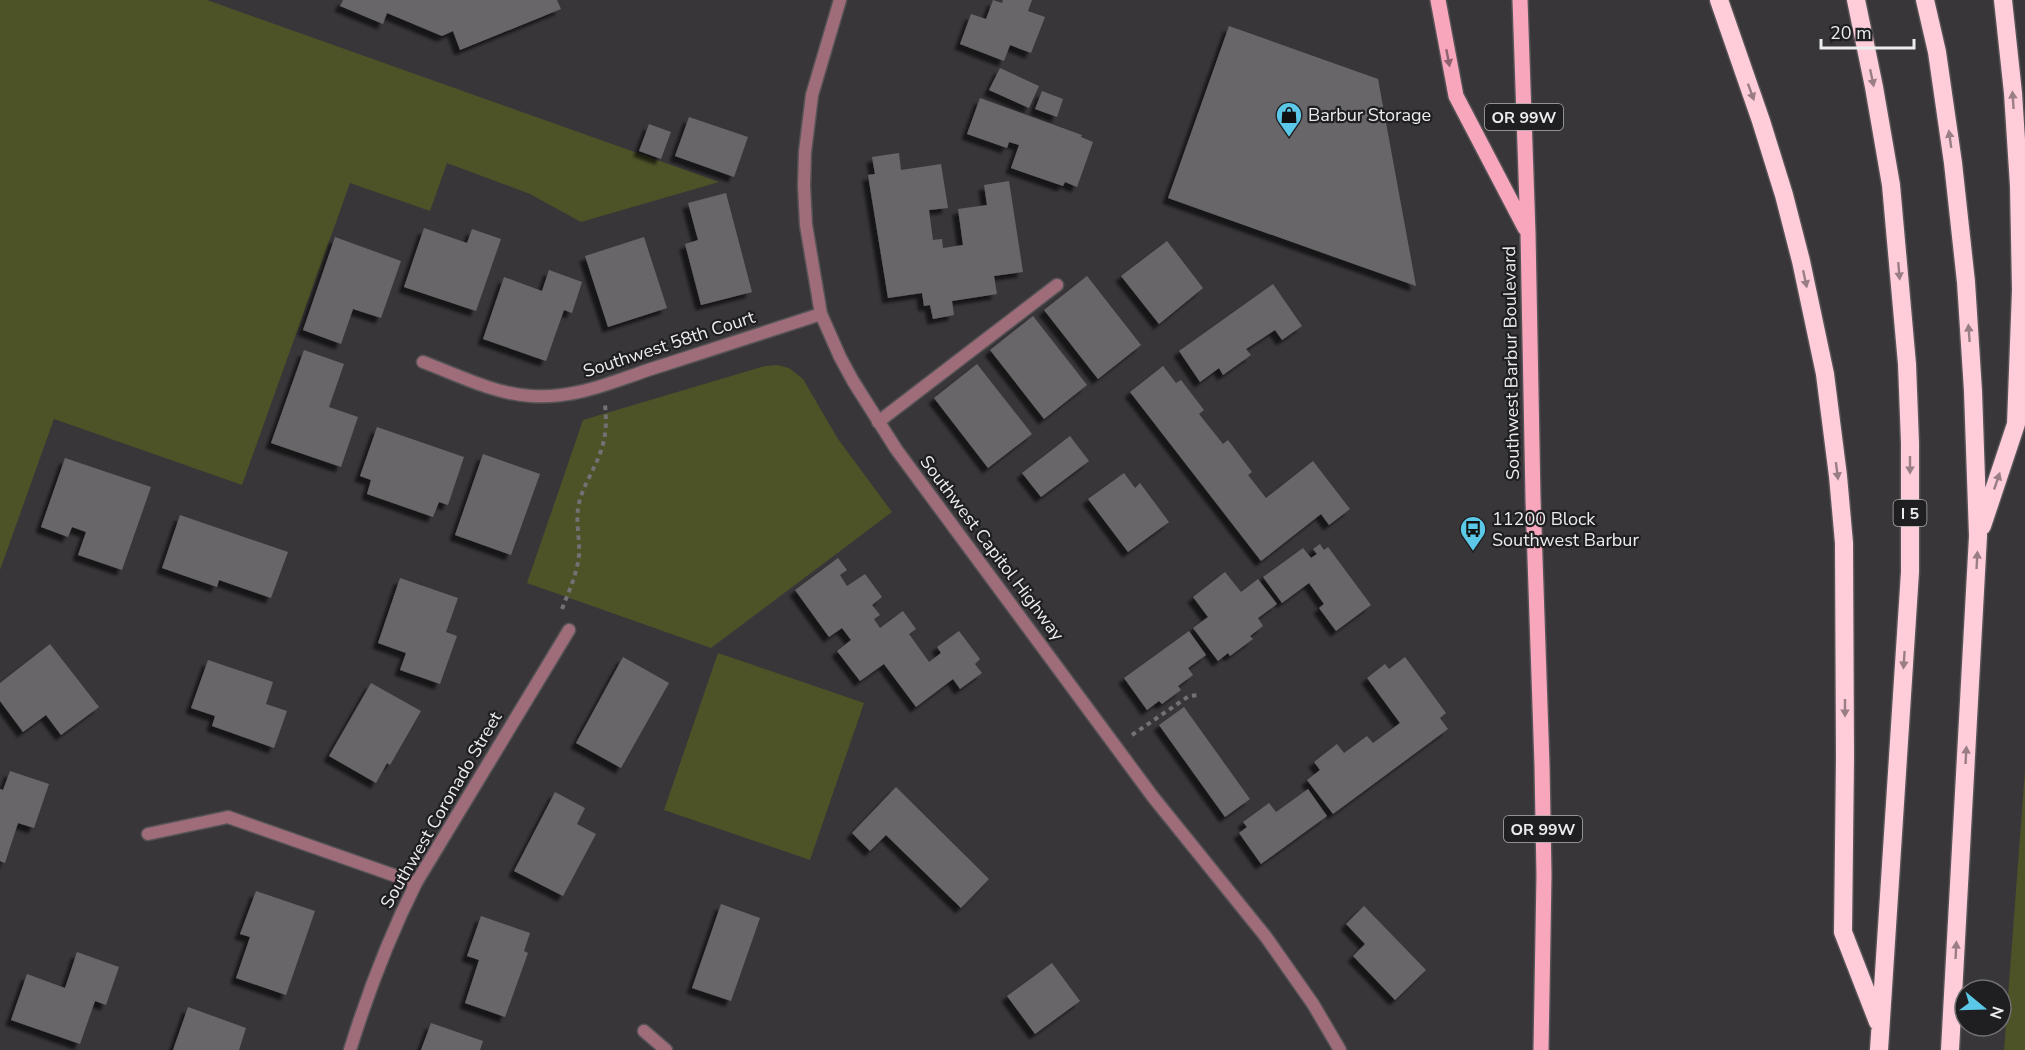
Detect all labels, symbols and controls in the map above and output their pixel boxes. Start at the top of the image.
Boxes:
scale bar [1821,12,1914,50]
text: 20 m [1830,21,1872,45]
one-way arrow [1444,48,1453,67]
one-way arrow [1868,68,1877,87]
one-way arrow [1746,83,1756,101]
one-way arrow [2009,91,2018,110]
shop icon: Barbur Storage [1274,100,1304,138]
place label: Barbur Storage [1308,103,1431,127]
road number: OR 99W [1485,104,1563,130]
one-way arrow [1945,129,1954,148]
street label: Southwest Barbur Boulevard [1497,246,1525,480]
one-way arrow [1894,261,1904,280]
one-way arrow [1800,270,1810,288]
street label: Southwest 58th Court [580,305,759,383]
one-way arrow [1965,323,1974,342]
street label: Southwest Capitol Highway [914,450,1070,646]
one-way arrow [1905,456,1915,475]
one-way arrow [1832,462,1842,481]
one-way arrow [1993,472,2002,490]
road number: I 5 [1894,500,1926,526]
place label: 11200 Block Southwest Barbur [1492,507,1639,552]
bus stop icon: 11200 Block Southwest Barbur [1458,514,1488,552]
one-way arrow [1972,551,1981,570]
one-way arrow [1900,651,1909,670]
one-way arrow [1840,698,1850,717]
street label: Southwest Coronado Street [375,707,508,913]
one-way arrow [1962,745,1971,764]
road number: OR 99W [1504,816,1582,842]
one-way arrow [1951,940,1960,959]
north arrow [1953,978,2013,1038]
text: N [1984,1003,2009,1022]

